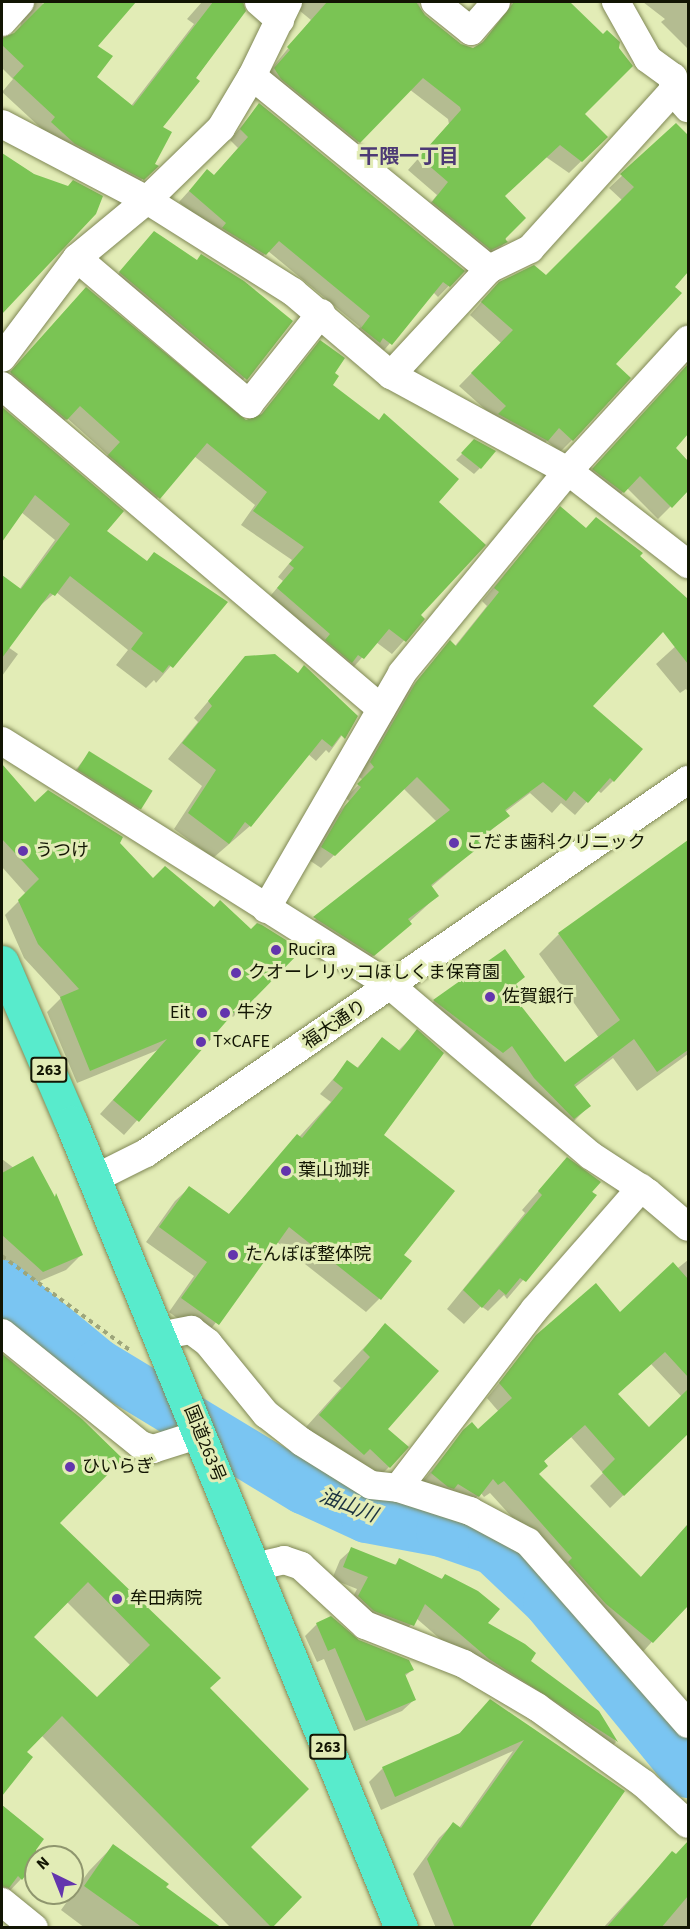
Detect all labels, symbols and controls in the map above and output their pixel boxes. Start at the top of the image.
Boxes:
district label: 干隈一丁目 [359,145,459,169]
place label: こだま歯科クリニック [466,832,646,854]
marker: こだま歯科クリニック [447,836,461,850]
place label: うつけ [35,840,89,862]
marker: うつけ [16,844,30,858]
place label: Rucira [288,939,336,961]
marker: Rucira [269,943,283,957]
place label: クオーレリッコほしくま保育園 [248,962,500,984]
marker: クオーレリッコほしくま保育園 [229,966,243,980]
place label: 佐賀銀行 [502,986,574,1008]
marker: 佐賀銀行 [483,990,497,1004]
street label: 福大通り [299,996,371,1054]
place label: Eit [170,1002,190,1024]
place label: 牛汐 [237,1002,273,1024]
marker: Eit [195,1006,209,1020]
marker: 牛汐 [218,1006,232,1020]
place label: T×CAFE [213,1031,270,1053]
marker: T×CAFE [194,1035,208,1049]
road number: 263 [29,1057,68,1083]
place label: 葉山珈琲 [298,1160,370,1182]
marker: 葉山珈琲 [279,1164,293,1178]
place label: たんぽぽ整体院 [245,1244,371,1266]
marker: たんぽぽ整体院 [226,1248,240,1262]
street label: 国道263号 [179,1402,229,1486]
place label: ひいらぎ [82,1456,154,1478]
marker: ひいらぎ [63,1460,77,1474]
water label: 油山川 [316,1484,380,1528]
place label: 牟田病院 [130,1588,202,1610]
marker: 牟田病院 [108,1590,126,1608]
road number: 263 [308,1734,348,1760]
north arrow [24,1845,84,1905]
text: N [32,1852,54,1875]

